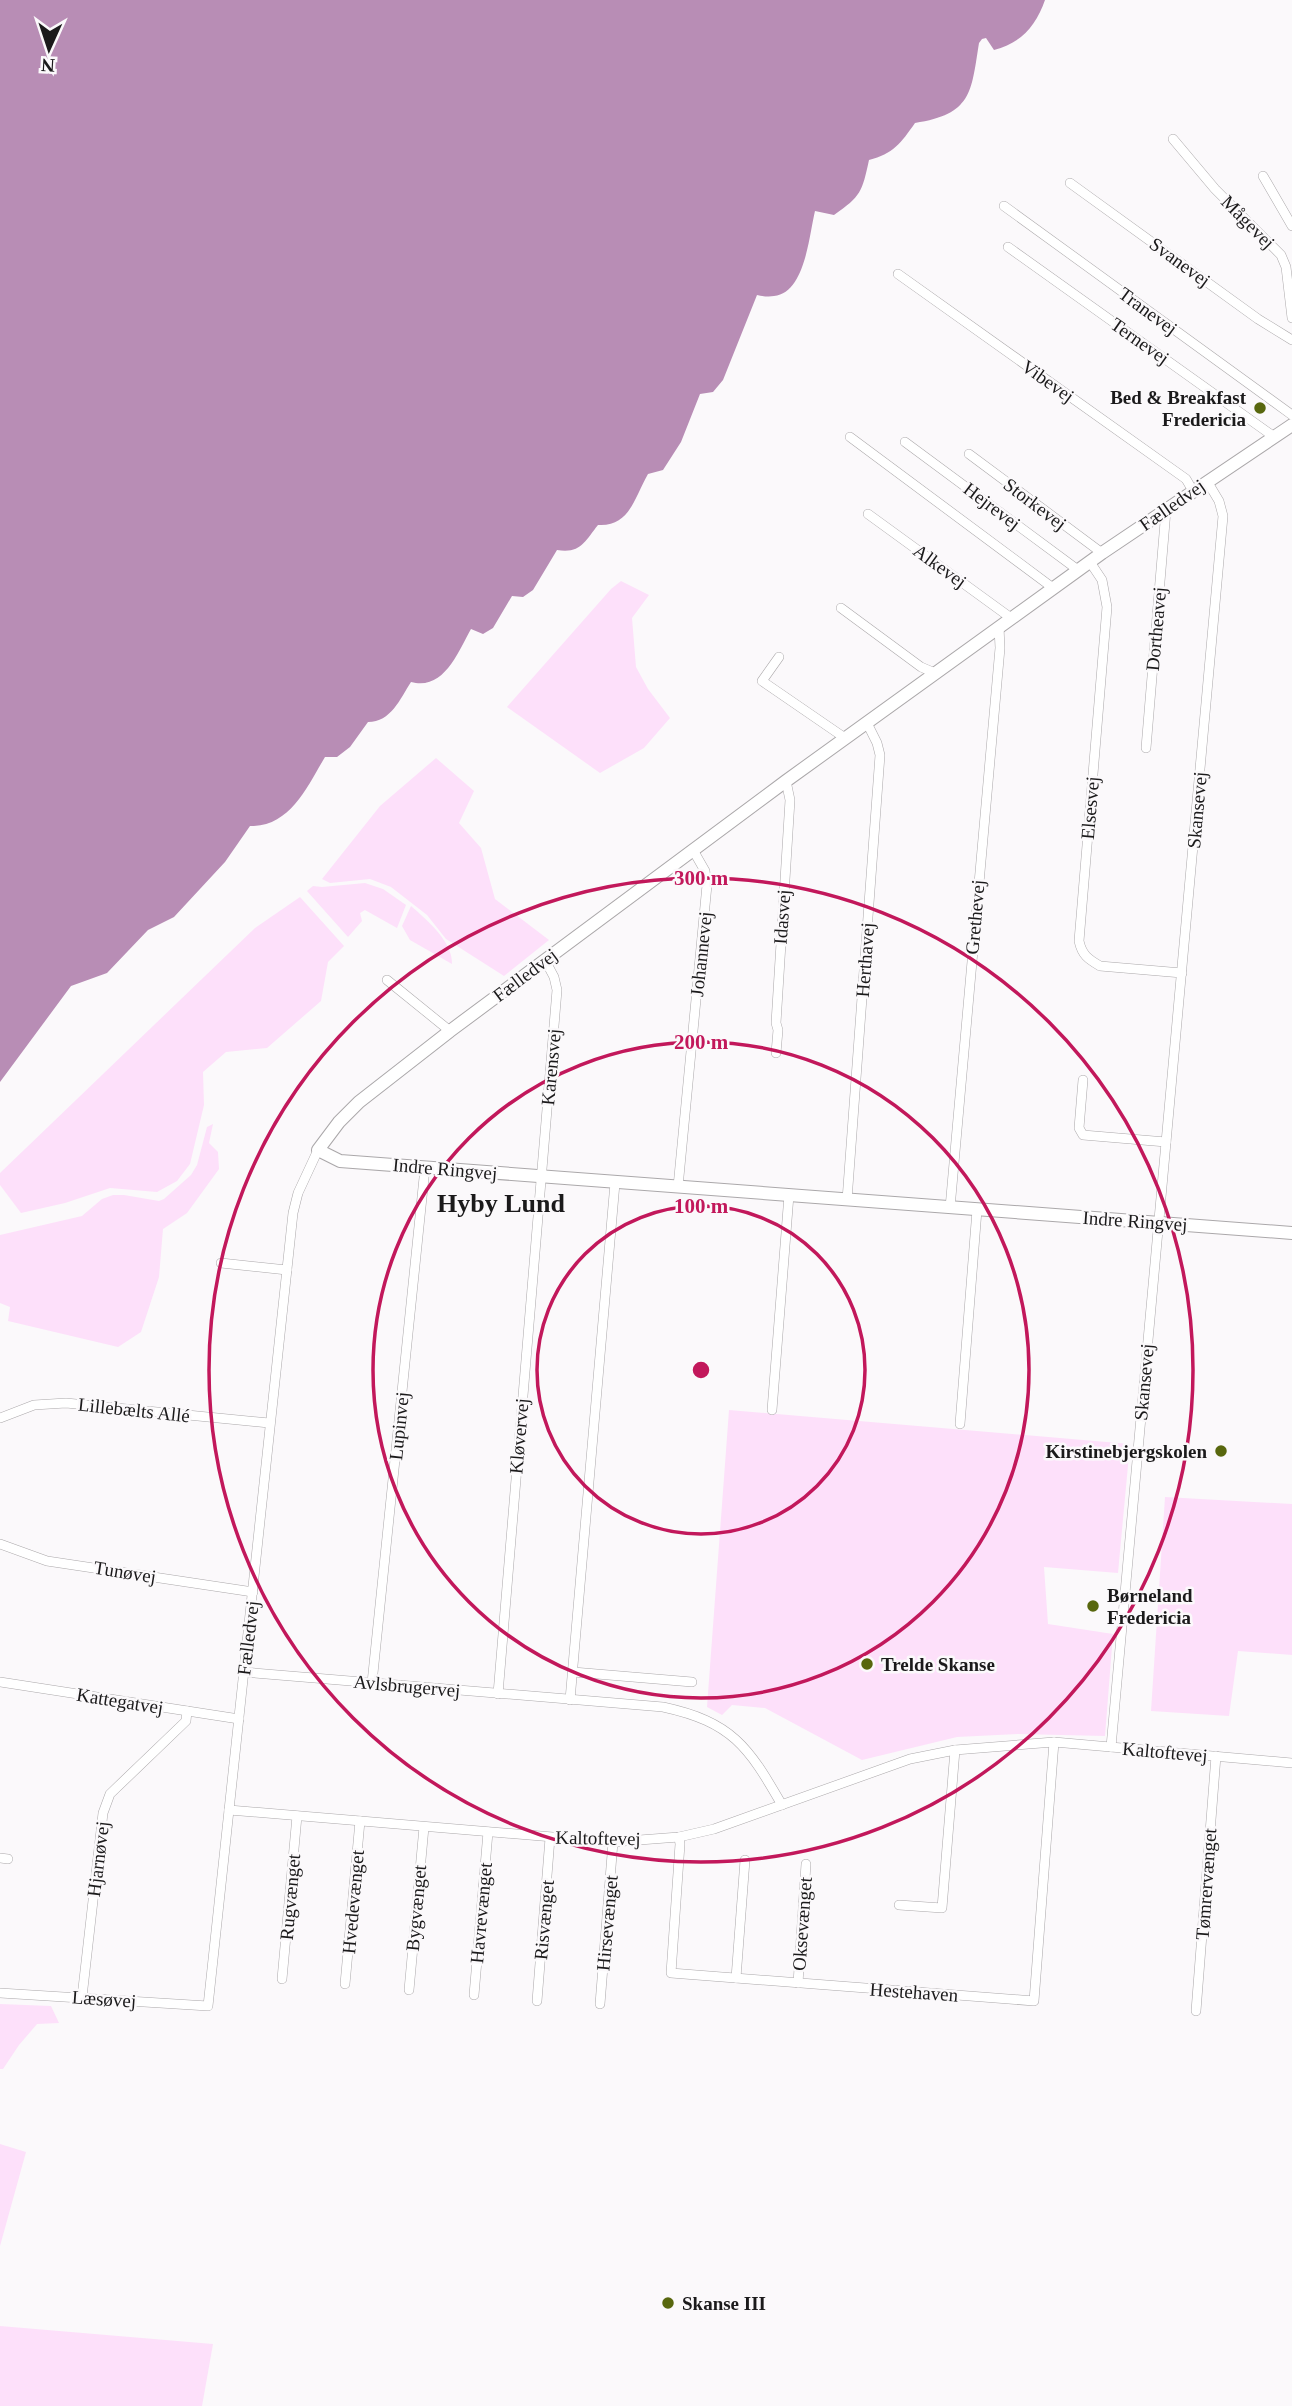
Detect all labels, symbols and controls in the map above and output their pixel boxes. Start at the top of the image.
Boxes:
north arrow [14,14,84,84]
text: N [40,55,56,76]
street label: Mågevej [1217,191,1279,253]
street label: Svanevej [1146,233,1214,291]
street label: Tranevej [1115,283,1181,339]
street label: Ternevej [1107,313,1173,369]
street label: Vibevej [1018,355,1078,407]
place label: Bed & Breakfast Fredericia [1110,387,1247,430]
marker: Bed & Breakfast Fredericia [1252,400,1268,416]
street label: Storkevej [1000,474,1070,534]
street label: Fælledvej [1135,475,1209,535]
street label: Hejrevej [960,478,1024,534]
street label: Alkevej [909,540,971,592]
street label: Dortheavej [1142,586,1170,672]
street label: Skansevej [1183,771,1211,849]
street label: Elsesvej [1077,776,1103,840]
text: 300 m [674,866,729,890]
street label: Grethevej [961,879,989,955]
street label: Idasvej [770,889,794,945]
street label: Johannevej [686,910,716,998]
street label: Herthavej [852,922,878,998]
street label: Fælledvej [489,944,561,1006]
street label: Karensvej [537,1028,565,1106]
text: 200 m [674,1030,729,1054]
street label: Indre Ringvej [392,1154,498,1184]
district label: Hyby Lund [437,1189,565,1218]
text: 100 m [674,1194,729,1218]
street label: Indre Ringvej [1082,1207,1188,1235]
street label: Skansevej [1130,1343,1158,1421]
centre of rings [689,1358,713,1382]
street label: Lupinvej [385,1391,413,1461]
street label: Lillebælts Allé [77,1394,191,1426]
street label: Kløvervej [505,1397,533,1475]
place label: Kirstinebjergskolen [1046,1441,1207,1462]
marker: Kirstinebjergskolen [1213,1443,1229,1459]
street label: Tunøvej [92,1557,158,1587]
place label: Børneland Fredericia [1107,1585,1193,1628]
marker: Børneland Fredericia [1085,1598,1101,1614]
street label: Fælledvej [233,1600,263,1676]
place label: Trelde Skanse [881,1654,995,1675]
marker: Trelde Skanse [859,1656,875,1672]
street label: Avlsbrugervej [353,1671,461,1701]
street label: Kattegatvej [75,1684,165,1718]
street label: Kaltoftevej [1122,1738,1208,1766]
street label: Hjarnøvej [83,1820,113,1898]
street label: Kaltoftevej [555,1827,641,1849]
street label: Tømrervænget [1192,1827,1220,1941]
street label: Hvedevænget [338,1848,368,1955]
street label: Rugvænget [276,1852,304,1941]
street label: Havrevænget [466,1861,496,1964]
street label: Bygvænget [402,1863,430,1952]
street label: Hirsevænget [592,1874,622,1972]
street label: Oksevænget [788,1876,816,1972]
street label: Risvænget [530,1878,558,1961]
street label: Hestehaven [869,1978,959,2006]
street label: Læsøvej [71,1986,137,2012]
place label: Skanse III [682,2293,766,2314]
marker: Skanse III [660,2295,676,2311]

